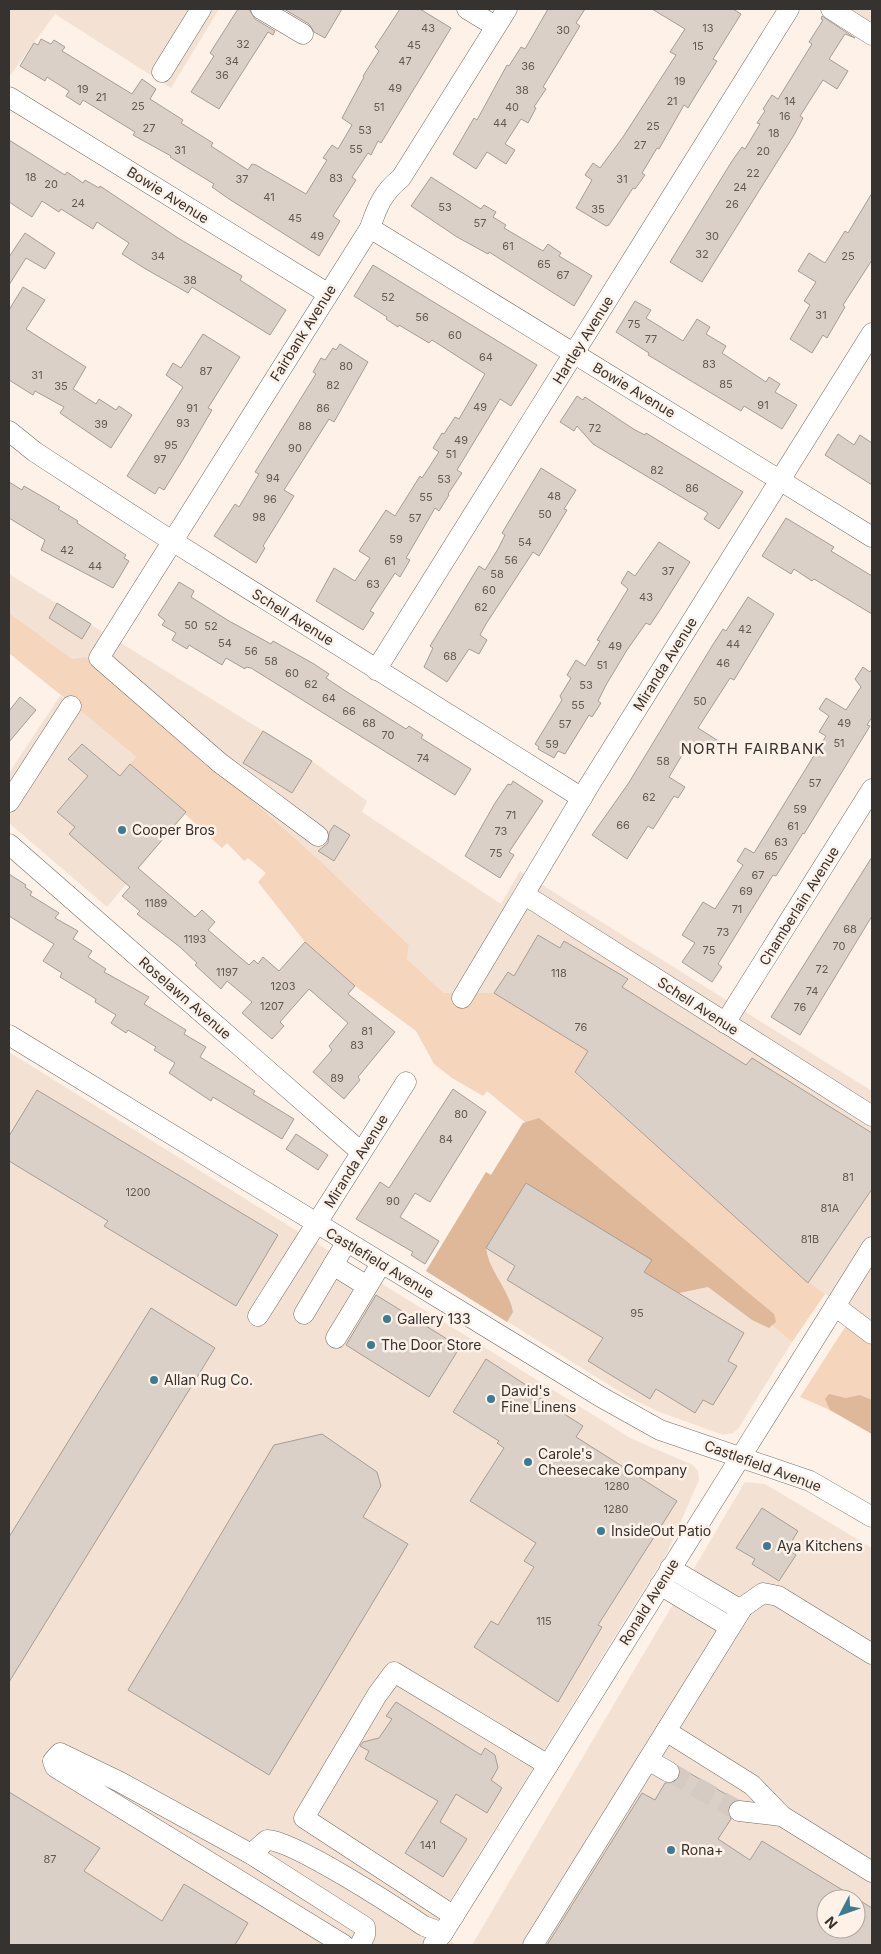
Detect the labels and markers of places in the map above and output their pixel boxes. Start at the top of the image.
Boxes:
place label: Cooper Bros [132,821,215,838]
marker: Cooper Bros [116,824,128,836]
place label: Gallery 133 [397,1310,471,1327]
marker: Gallery 133 [381,1313,393,1325]
place label: The Door Store [381,1336,482,1353]
marker: The Door Store [365,1339,377,1351]
place label: Allan Rug Co. [164,1371,253,1388]
marker: Allan Rug Co. [148,1374,160,1386]
place label: David's Fine Linens [501,1382,576,1415]
marker: David's Fine Linens [485,1393,497,1405]
place label: Carole's Cheesecake Company [538,1445,687,1478]
marker: Carole's Cheesecake Company [522,1456,534,1468]
place label: InsideOut Patio [611,1522,711,1539]
marker: InsideOut Patio [595,1525,607,1537]
place label: Aya Kitchens [777,1537,863,1554]
marker: Aya Kitchens [761,1540,773,1552]
place label: Rona+ [681,1841,724,1858]
marker: Rona+ [665,1844,677,1856]

